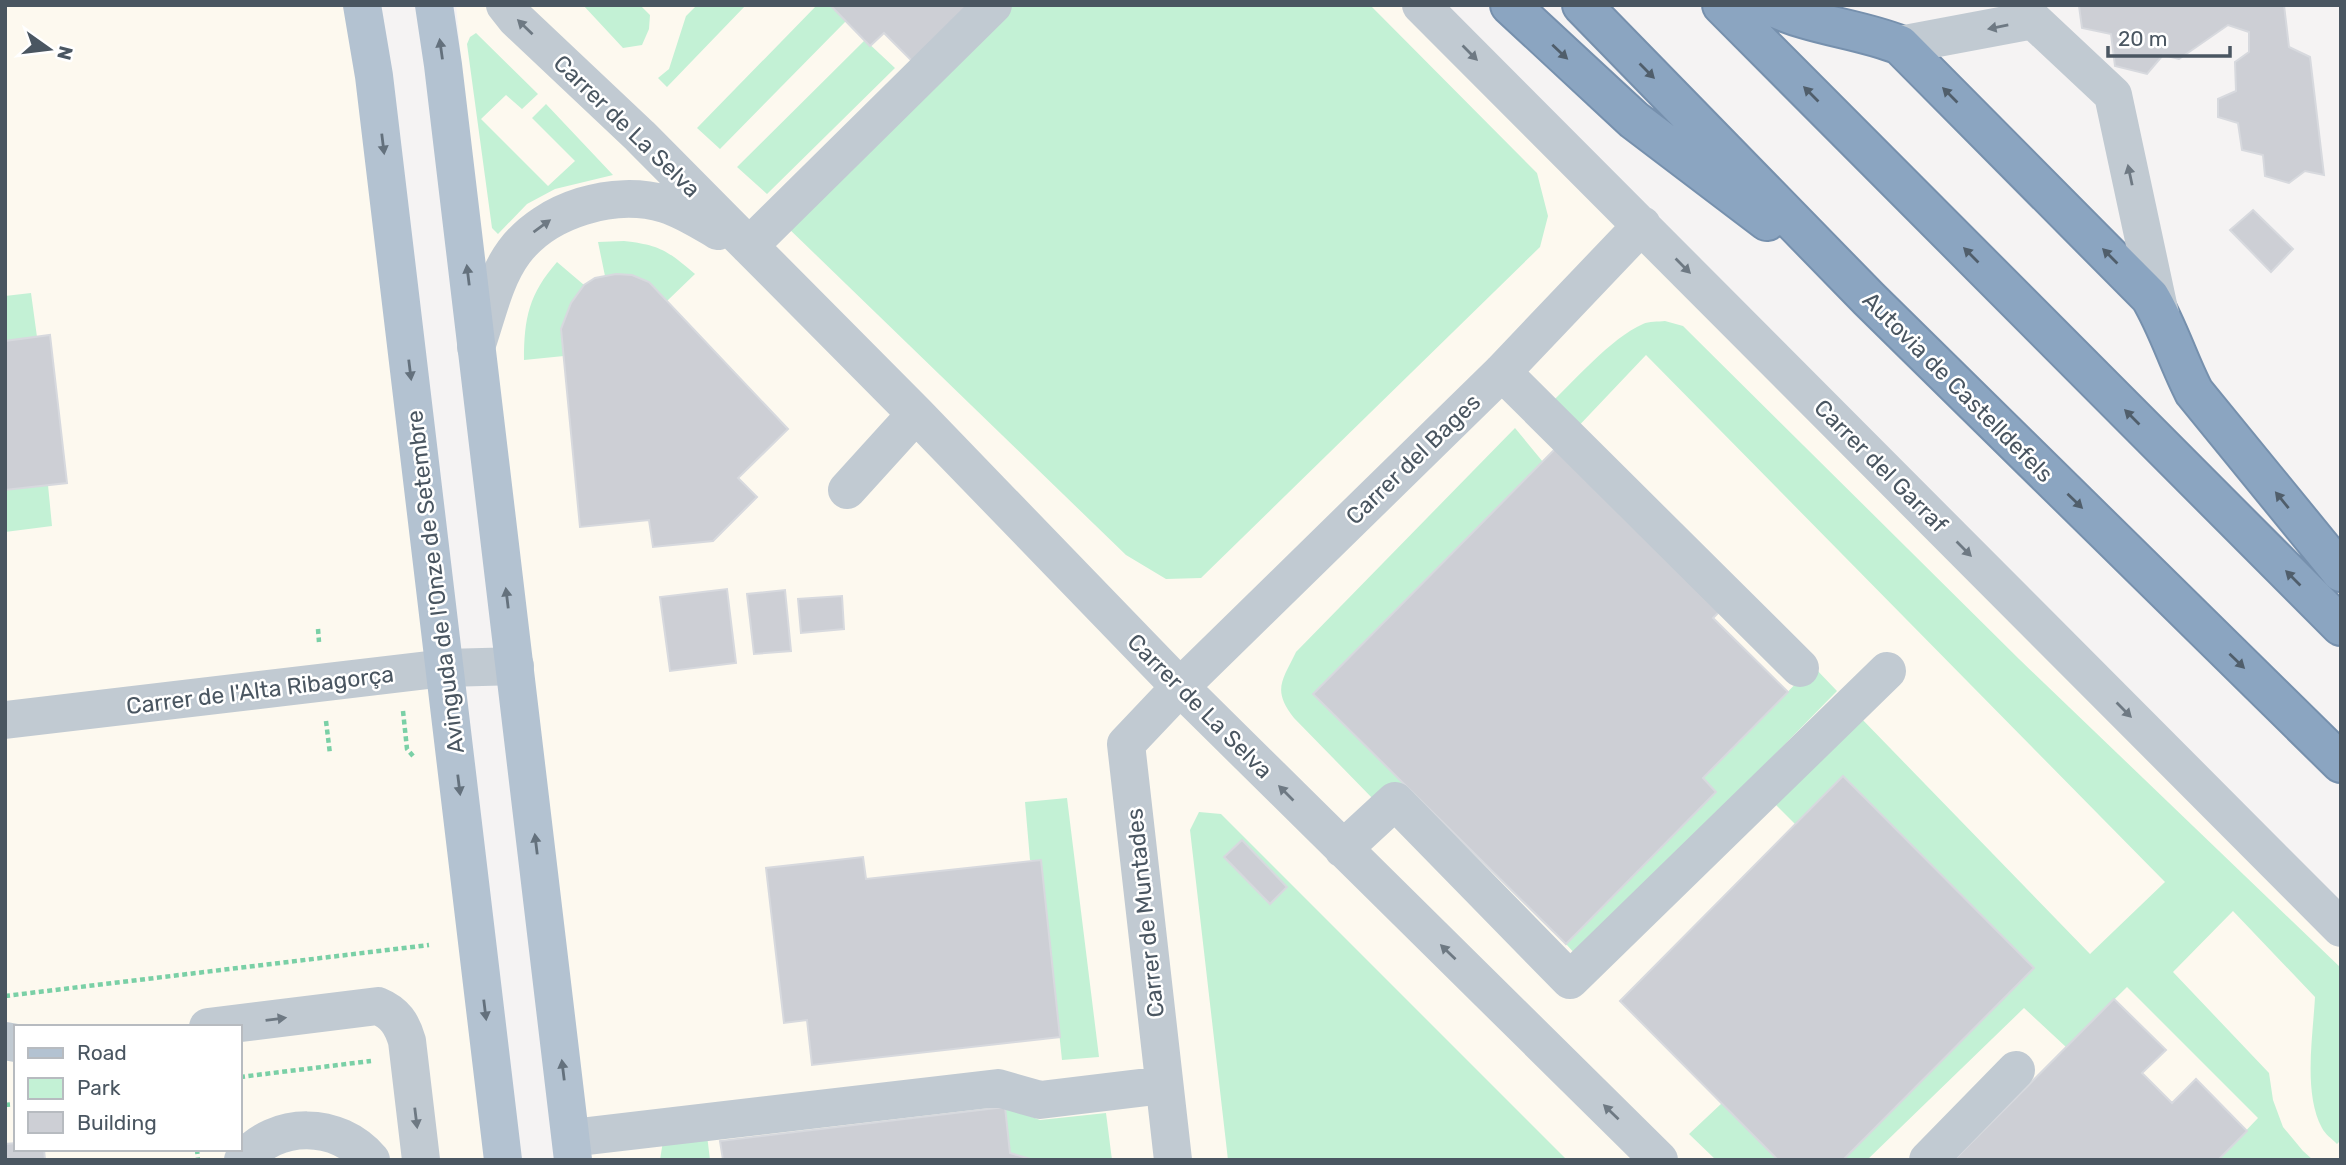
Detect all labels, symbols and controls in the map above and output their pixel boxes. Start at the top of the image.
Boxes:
north arrow [14,14,84,84]
scale bar [2108,14,2230,58]
one-way arrow [517,20,534,36]
one-way arrow [1987,21,2009,32]
text: 20 m [2118,26,2167,51]
one-way arrow [435,38,446,60]
one-way arrow [1551,43,1568,59]
text: N [52,44,78,62]
one-way arrow [1461,45,1478,62]
street label: Carrer de La Selva [548,49,706,203]
one-way arrow [1639,62,1655,79]
one-way arrow [1802,86,1819,103]
one-way arrow [1941,87,1958,104]
one-way arrow [377,133,388,155]
one-way arrow [2125,164,2136,186]
one-way arrow [533,219,551,233]
one-way arrow [1963,247,1980,264]
one-way arrow [2102,248,2119,265]
one-way arrow [1674,257,1690,274]
one-way arrow [462,264,473,286]
street label: Autovia de Castelldefels [1857,286,2059,488]
one-way arrow [404,359,415,381]
street label: Carrer del Bages [1340,388,1486,530]
street label: Carrer del Garraf [1809,394,1954,539]
street label: Avinguda de l'Onze de Setembre [400,409,470,755]
one-way arrow [2124,409,2141,425]
one-way arrow [2275,492,2290,509]
one-way arrow [2066,493,2083,510]
one-way arrow [1956,541,1972,557]
one-way arrow [2284,569,2301,586]
one-way arrow [501,587,512,609]
street label: Carrer de La Selva [1122,628,1278,784]
one-way arrow [2228,652,2245,668]
street label: Carrer de l'Alta Ribagorça [125,660,395,720]
one-way arrow [2116,702,2133,719]
one-way arrow [453,774,464,796]
one-way arrow [1278,784,1295,801]
street label: Carrer de Muntades [1120,807,1170,1019]
one-way arrow [530,833,541,855]
one-way arrow [1440,945,1457,961]
one-way arrow [480,1000,491,1022]
one-way arrow [265,1013,287,1024]
legend [14,1025,242,1151]
text: Road [77,1040,127,1065]
one-way arrow [557,1059,568,1081]
text: Park [77,1075,121,1100]
one-way arrow [1602,1103,1619,1120]
one-way arrow [410,1107,421,1129]
text: Building [77,1110,157,1135]

